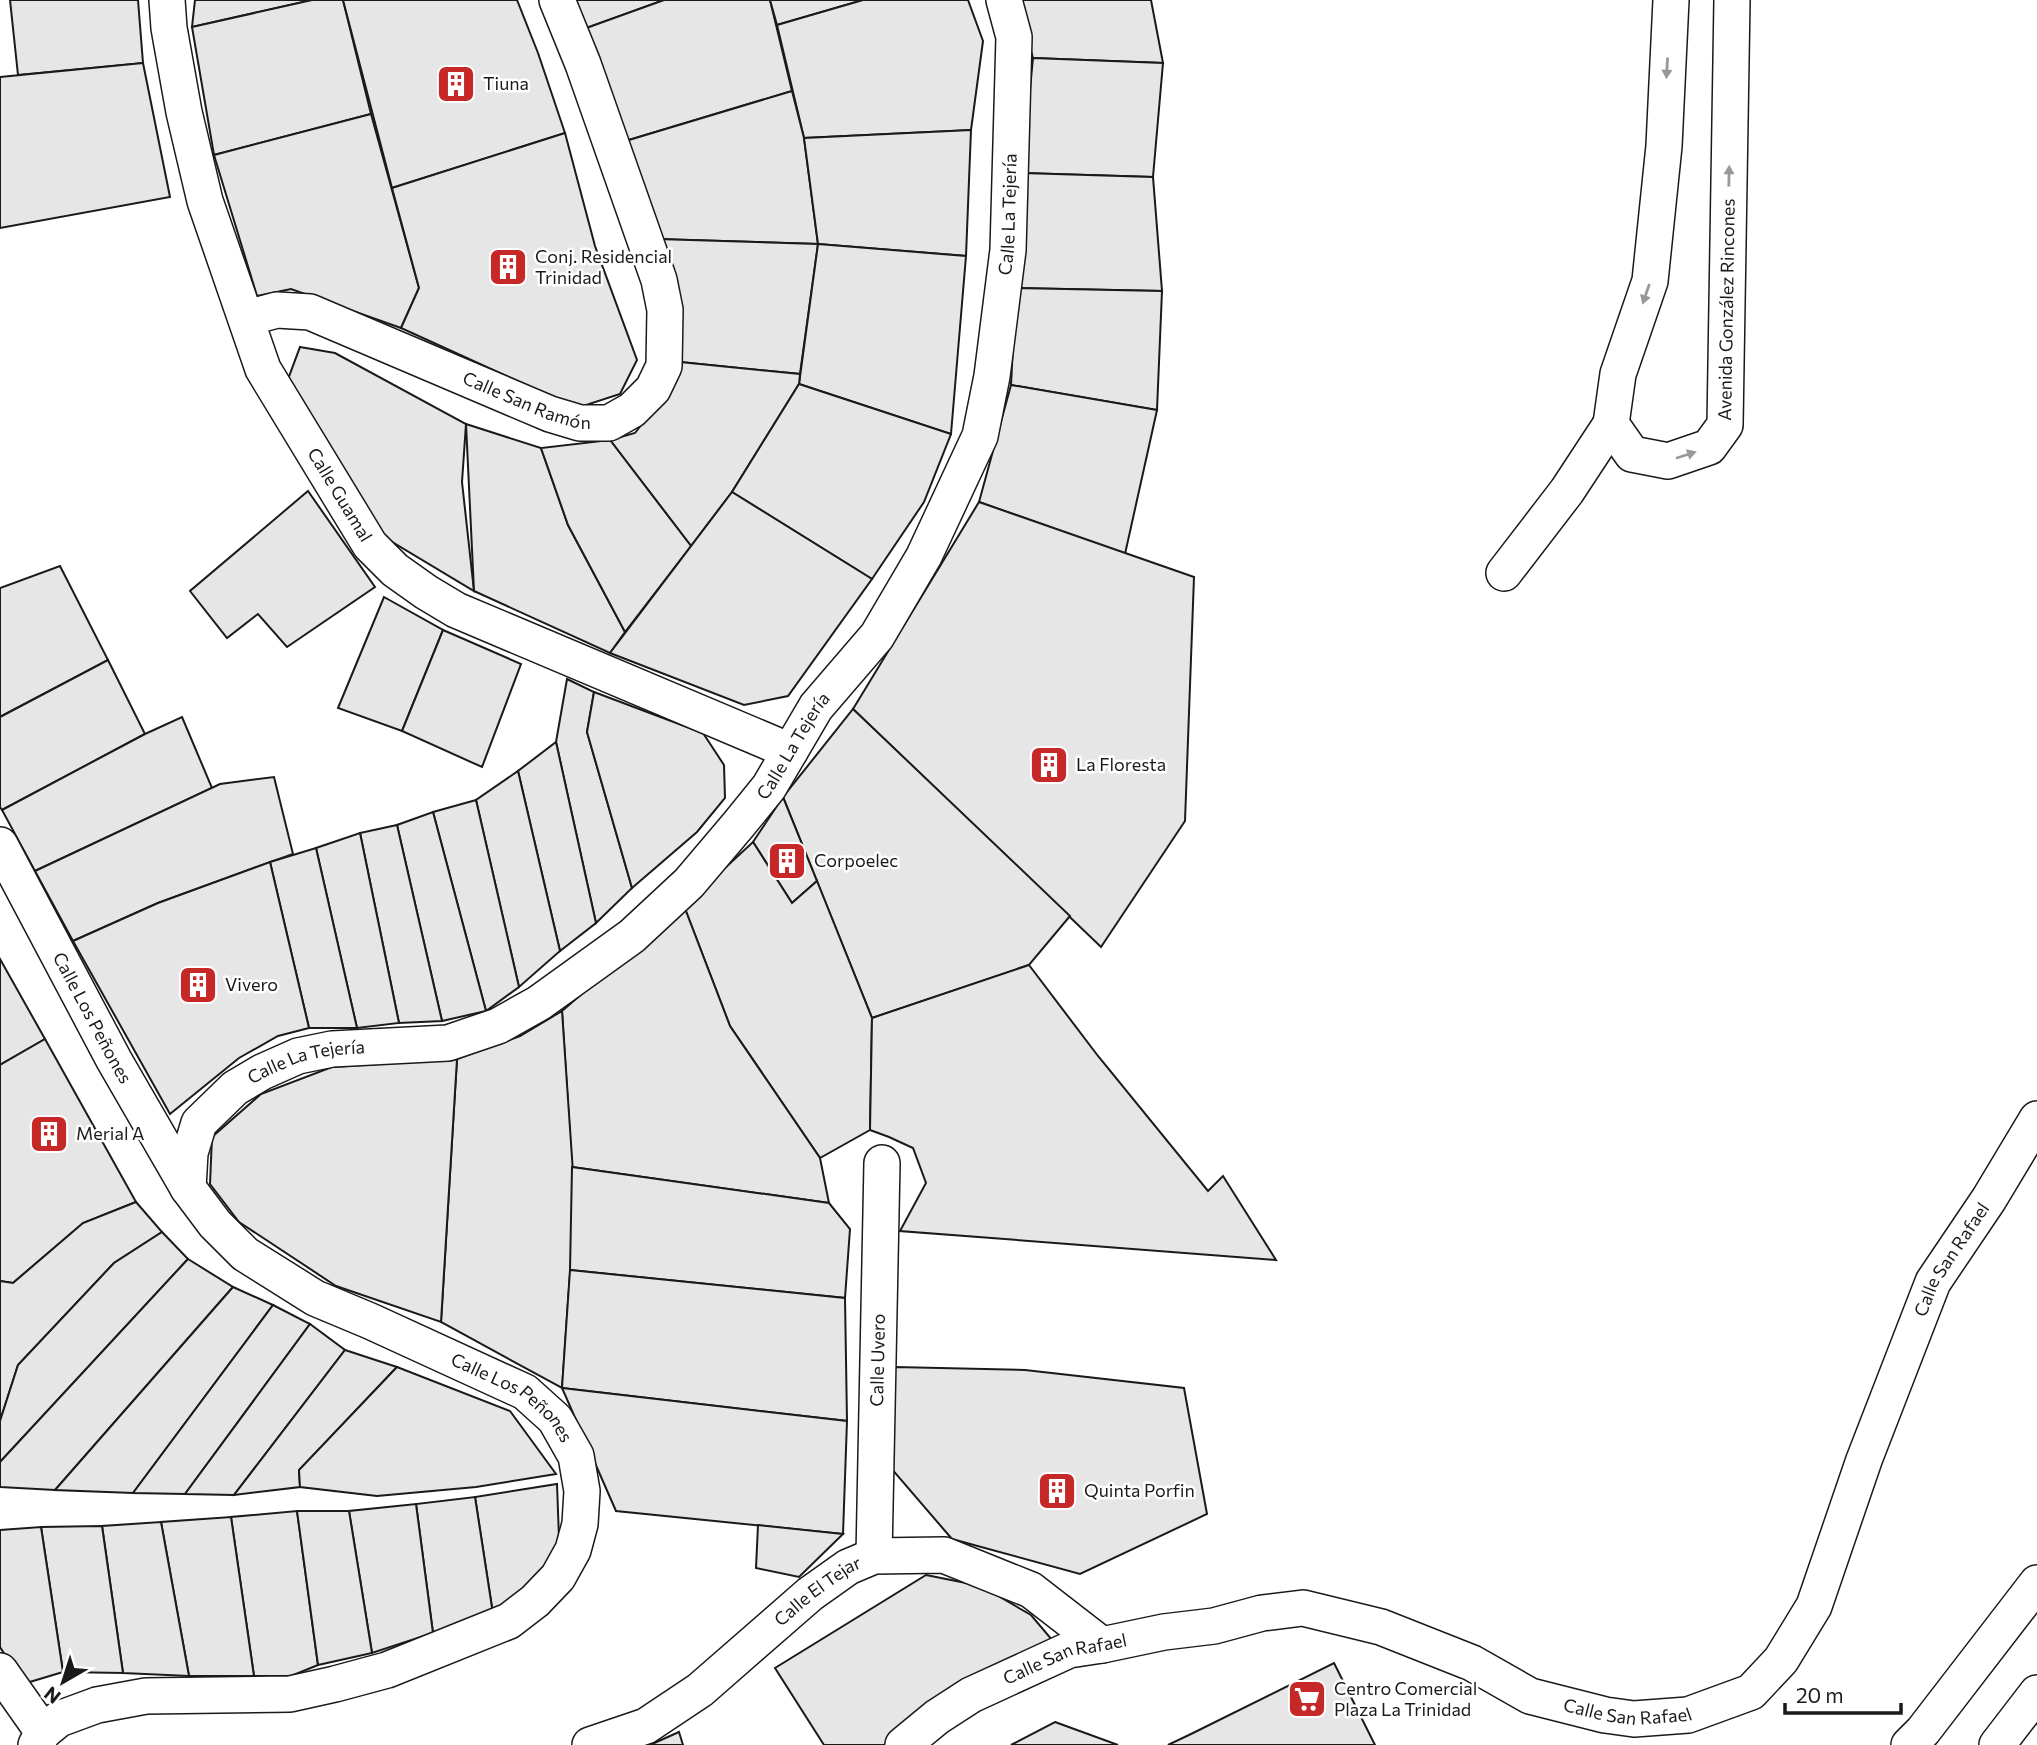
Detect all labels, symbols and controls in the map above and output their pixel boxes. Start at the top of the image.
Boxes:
one-way arrow [1662,57,1673,79]
building icon: Tiuna [435,63,477,105]
place label: Tiuna [483,72,529,94]
street label: Calle La Tejería [993,153,1021,276]
one-way arrow [1723,164,1735,186]
street label: Avenida González Rincones [1713,198,1739,421]
place label: Conj. Residencial Trinidad [535,245,672,288]
building icon: Conj. Residencial Trinidad [487,246,529,288]
one-way arrow [1640,284,1651,305]
street label: Calle San Ramón [460,366,591,433]
street label: Calle Guamal [303,443,377,546]
one-way arrow [1676,449,1697,460]
street label: Calle La Tejería [751,687,834,804]
building icon: La Floresta [1028,744,1070,786]
place label: La Floresta [1076,753,1166,775]
building icon: Corpoelec [766,840,808,882]
place label: Corpoelec [814,849,898,871]
street label: Calle Los Peñones [49,948,137,1087]
building icon: Vivero [177,964,219,1006]
place label: Vivero [225,973,278,995]
street label: Calle La Tejería [243,1035,365,1088]
building icon: Merial A [28,1113,70,1155]
place label: Merial A [76,1122,144,1144]
street label: Calle San Rafael [1909,1198,1993,1320]
street label: Calle Uvero [865,1313,889,1407]
street label: Calle Los Peñones [448,1348,578,1446]
building icon: Quinta Porfin [1036,1470,1078,1512]
place label: Quinta Porfin [1084,1479,1195,1501]
street label: Calle El Tejar [769,1551,864,1630]
street label: Calle San Rafael [999,1628,1129,1689]
north arrow [28,1647,98,1717]
scale bar [1785,1672,1900,1716]
place label: Centro Comercial Plaza La Trinidad [1334,1677,1477,1720]
supermarket icon: Centro Comercial Plaza La Trinidad [1286,1678,1328,1720]
text: N [39,1682,65,1709]
text: 20 m [1796,1682,1844,1707]
street label: Calle San Rafael [1561,1693,1695,1729]

